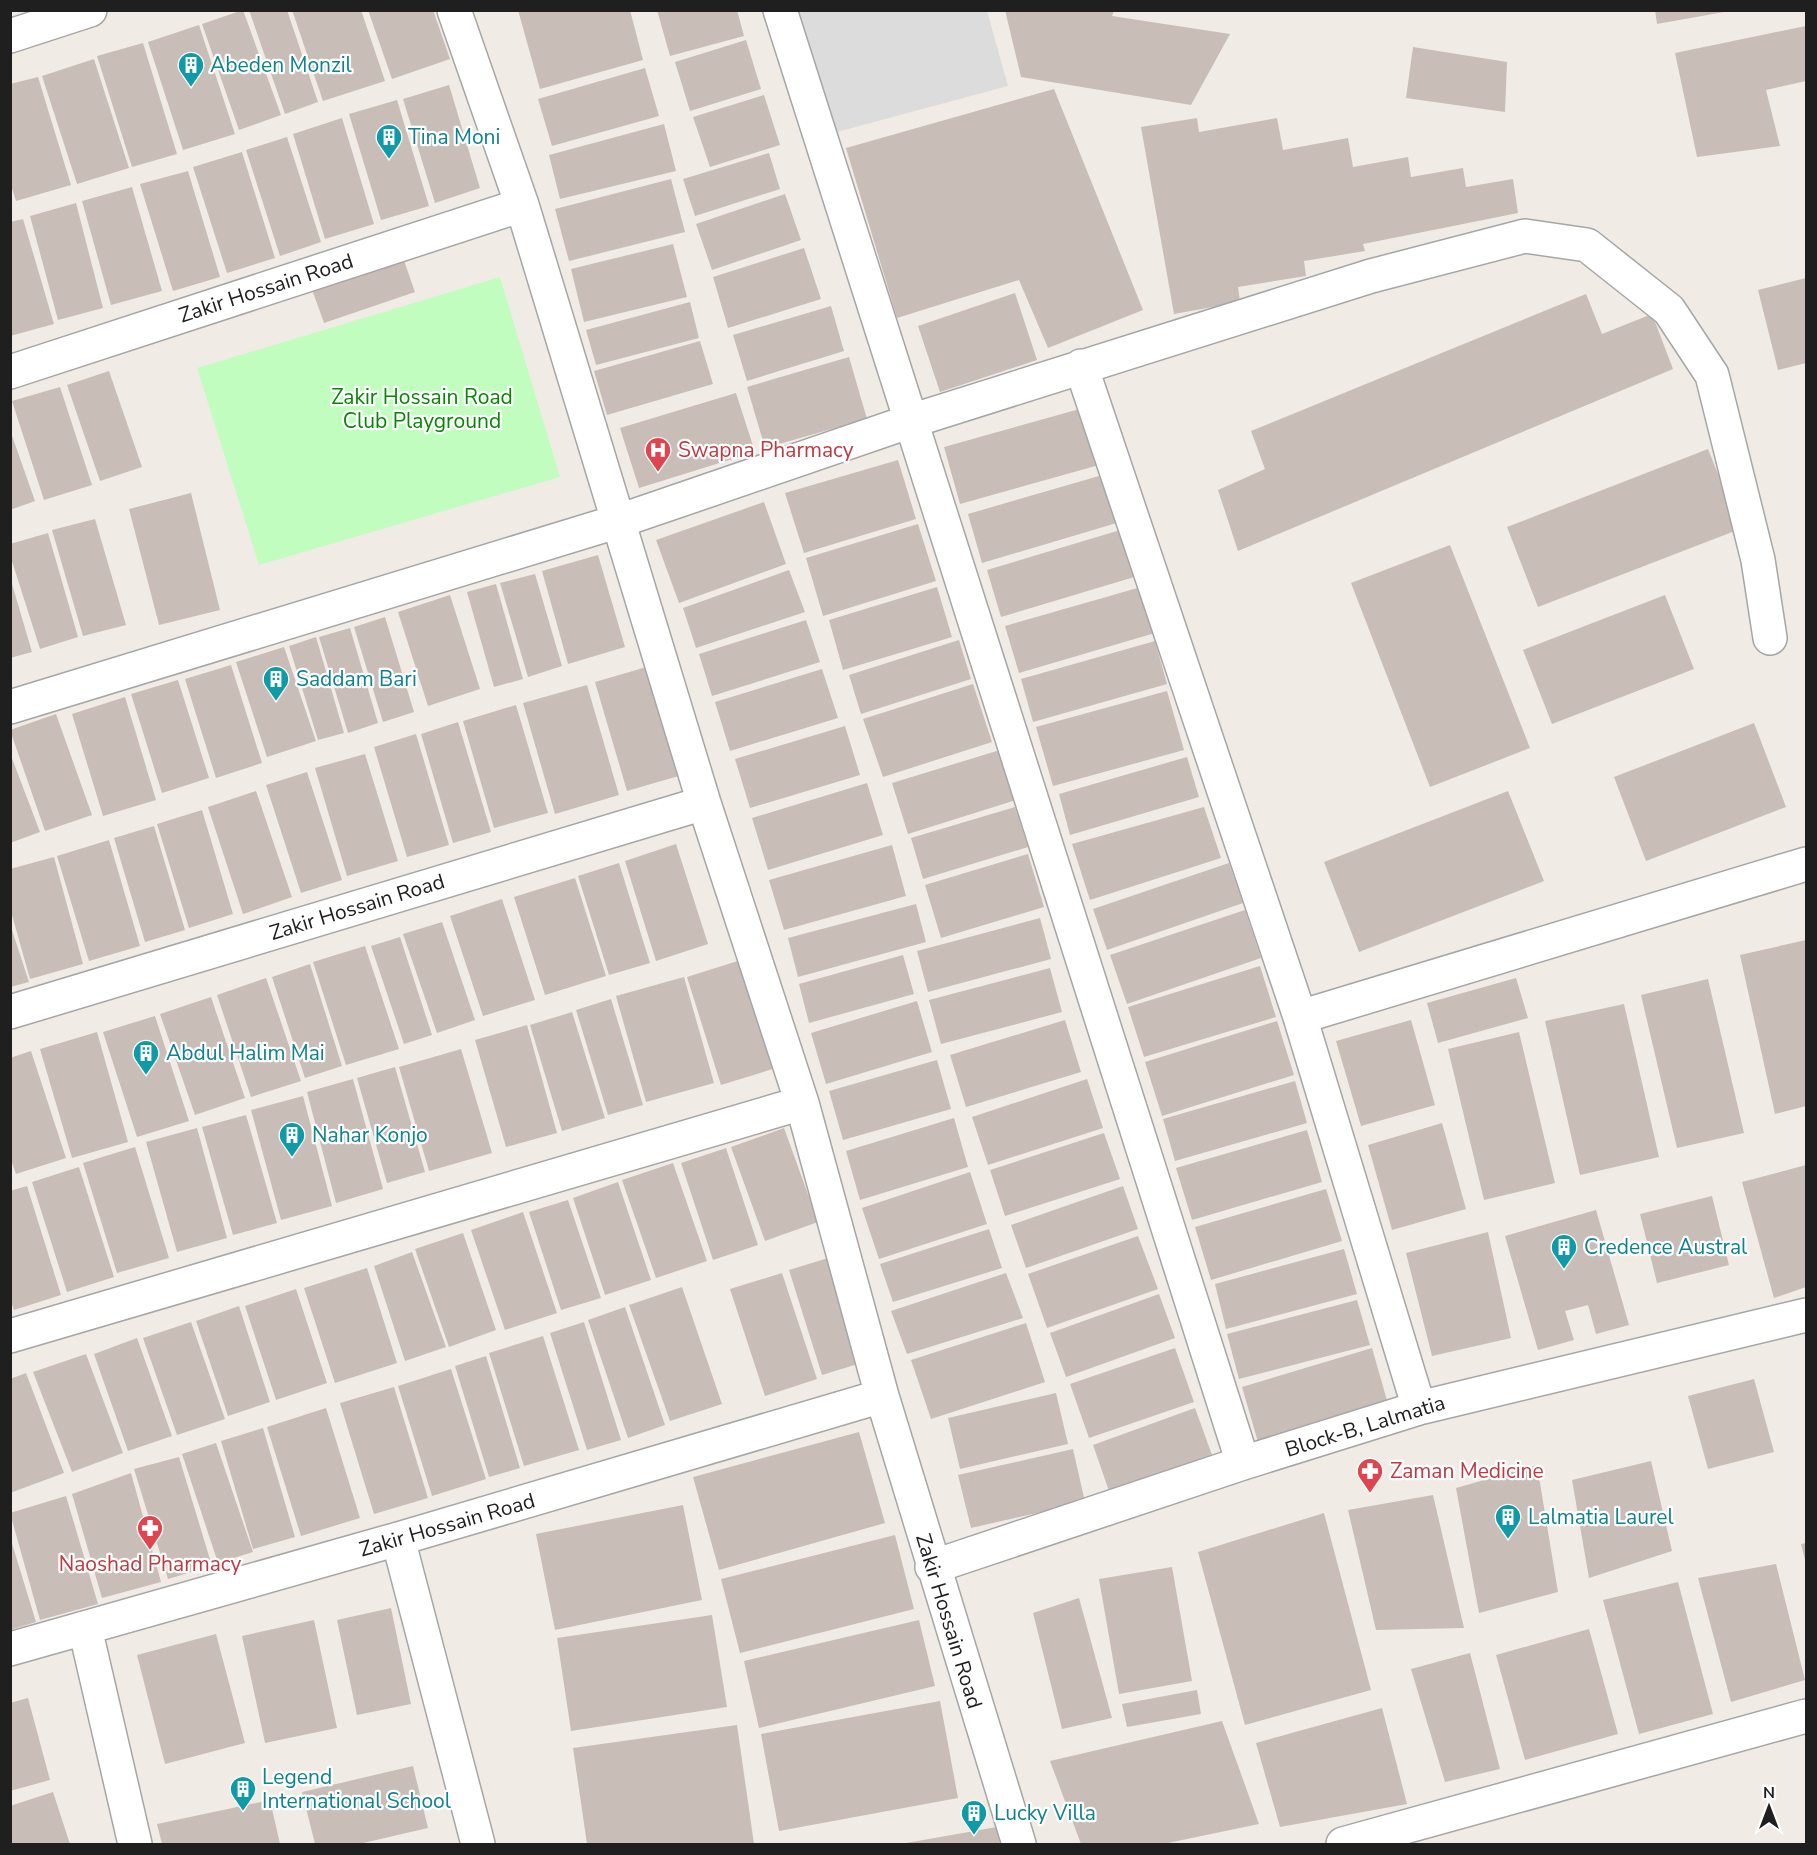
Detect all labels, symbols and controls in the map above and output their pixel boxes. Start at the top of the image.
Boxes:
building icon: Abeden Monzil [176,50,206,88]
place label: Abeden Monzil [210,51,353,79]
building icon: Tina Moni [374,122,404,160]
place label: Tina Moni [408,123,500,151]
street label: Zakir Hossain Road [175,247,357,329]
park label: Zakir Hossain Road Club Playground [331,383,513,435]
hospital icon: Swapna Pharmacy [643,435,673,473]
place label: Swapna Pharmacy [678,436,854,464]
building icon: Saddam Bari [261,664,291,702]
place label: Saddam Bari [296,665,417,693]
street label: Zakir Hossain Road [266,867,448,947]
building icon: Abdul Halim Mai [131,1038,161,1076]
place label: Abdul Halim Mai [166,1039,325,1067]
building icon: Nahar Konjo [277,1120,307,1158]
place label: Nahar Konjo [312,1121,428,1149]
building icon: Credence Austral [1549,1232,1579,1270]
place label: Credence Austral [1584,1233,1748,1261]
street label: Block-B, Lalmatia [1282,1388,1448,1464]
pharmacy icon: Zaman Medicine [1355,1456,1385,1494]
place label: Zaman Medicine [1390,1457,1544,1485]
street label: Zakir Hossain Road [356,1487,538,1563]
building icon: Lalmatia Laurel [1493,1502,1523,1540]
place label: Lalmatia Laurel [1528,1503,1674,1531]
pharmacy icon: Naoshad Pharmacy [135,1513,165,1551]
street label: Zakir Hossain Road [909,1530,989,1712]
place label: Naoshad Pharmacy [59,1550,242,1578]
place label: Legend International School [262,1763,452,1815]
building icon: Legend International School [228,1774,258,1812]
north arrow [1739,1777,1799,1837]
text: N [1763,1782,1775,1804]
building icon: Lucky Villa [959,1798,989,1836]
place label: Lucky Villa [994,1799,1096,1827]

